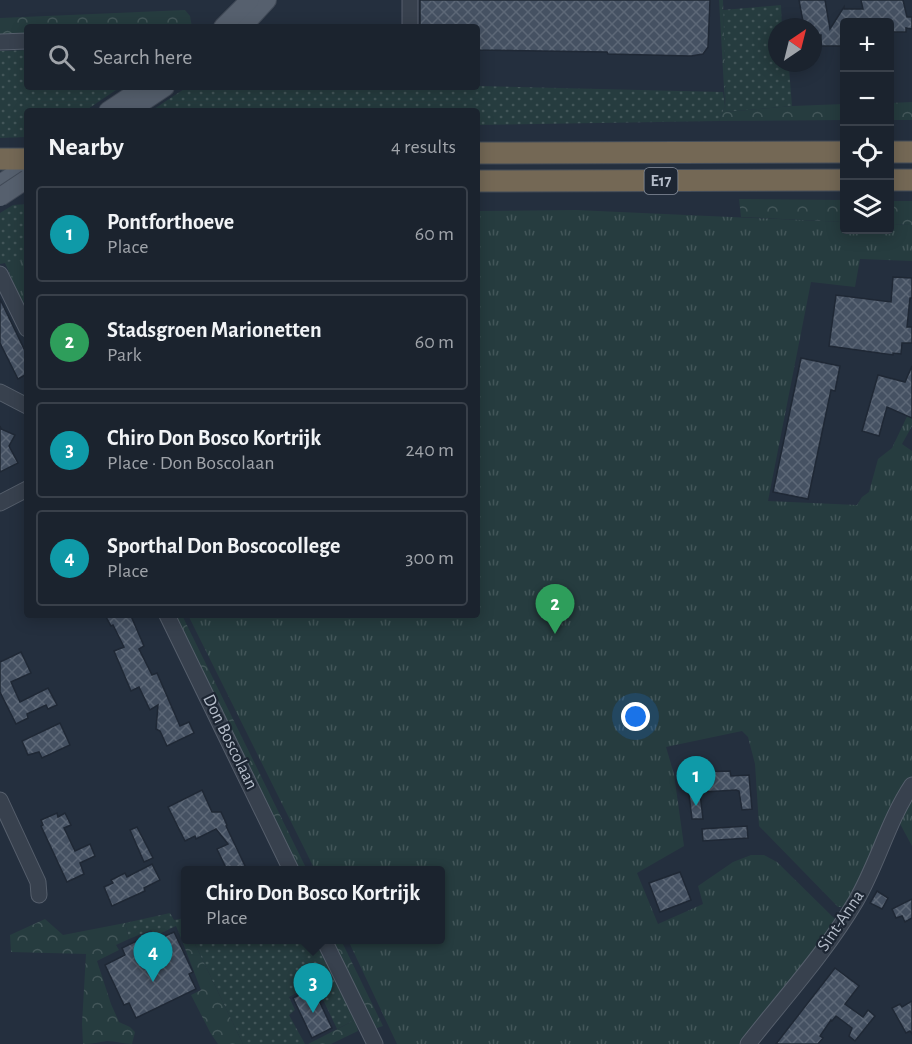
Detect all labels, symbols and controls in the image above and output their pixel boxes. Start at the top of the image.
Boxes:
north arrow [768,18,822,72]
map controls [840,18,894,234]
button: + [840,18,894,72]
search box [24,24,480,90]
icon: search [45,41,78,74]
text: Search here [93,46,192,68]
button: − [840,72,894,126]
button: locate [840,126,894,180]
text: Nearby [48,134,124,160]
text: 4 results [391,137,456,157]
road number: E17 [644,168,678,194]
button: layers [840,180,894,234]
text: Pontforthoeve [107,211,234,233]
text: 1 [66,224,73,244]
text: 60 m [415,224,454,244]
text: Place [107,237,148,257]
text: Stadsgroen Marionetten [107,319,322,341]
text: 2 [65,332,74,352]
text: 60 m [415,332,454,352]
text: Park [107,345,142,365]
text: Chiro Don Bosco Kortrijk [107,427,321,449]
text: 3 [65,440,74,460]
text: 240 m [405,440,454,460]
text: Place · Don Boscolaan [107,453,275,473]
text: Sporthal Don Boscocollege [107,535,340,557]
text: 4 [64,548,75,568]
text: 300 m [405,548,454,568]
text: Place [107,561,148,581]
pin: 2 [536,584,574,634]
street label: Don Boscolaan [199,692,261,792]
your location [621,702,650,731]
pin: 1 [676,756,716,806]
popup [181,866,445,944]
text: Chiro Don Bosco Kortrijk [206,882,420,904]
street label: Sint-Anna [814,887,868,955]
text: Place [206,908,247,928]
pin: 4 [134,932,172,982]
pin: 3 [294,964,332,1013]

